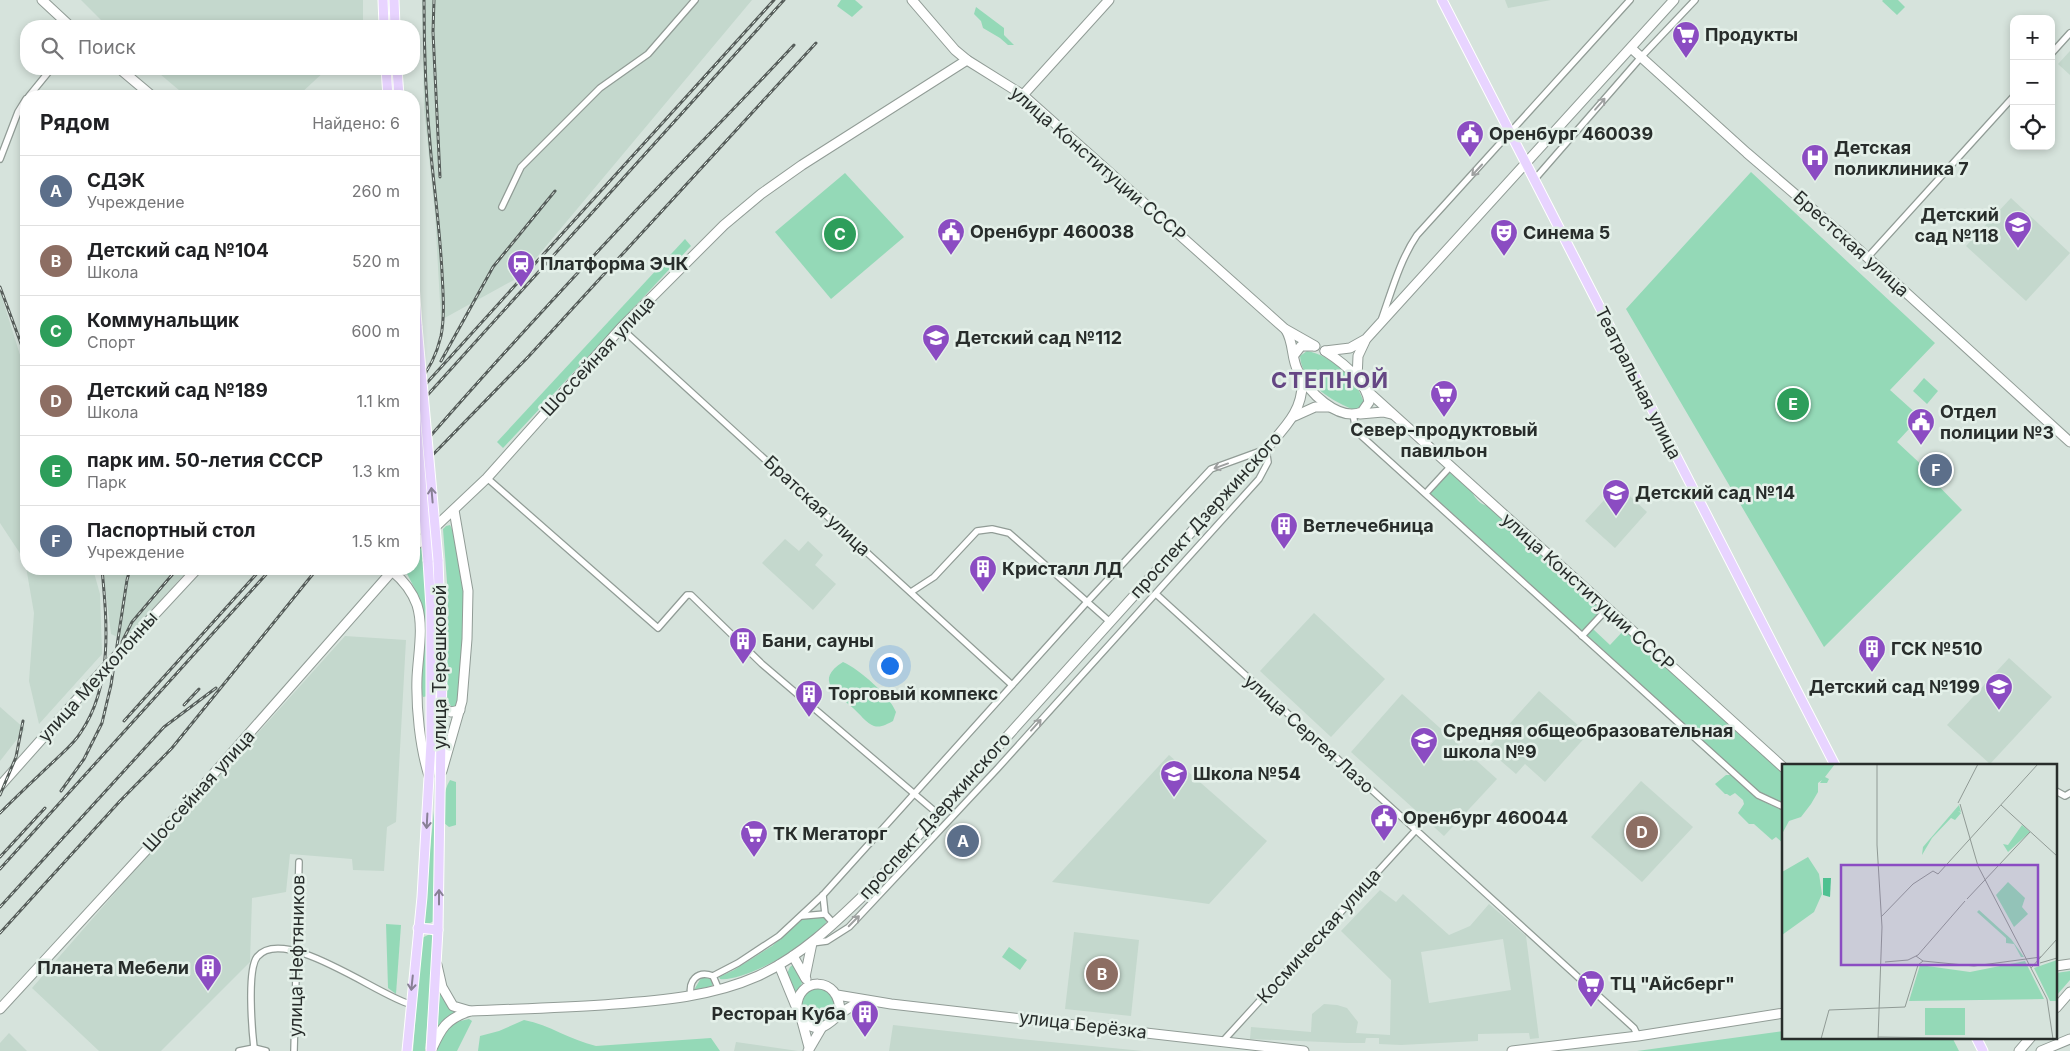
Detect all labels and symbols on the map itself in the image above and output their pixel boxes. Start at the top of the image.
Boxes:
supermarket icon: Продукты [1671,20,1701,59]
place label: Продукты [1705,24,1798,45]
street label: улица Конституции СССР [1006,82,1190,246]
one-way arrow [1594,97,1606,110]
public building icon: Оренбург 460039 [1455,119,1485,158]
place label: Оренбург 460039 [1489,123,1653,144]
place label: Детская поликлиника 7 [1834,137,1969,179]
hospital icon: Детская поликлиника 7 [1800,143,1830,182]
one-way arrow [1471,163,1483,176]
street label: Брестская улица [1789,186,1913,301]
place label: Детский сад №118 [1914,204,1999,246]
school or university icon: Детский сад №118 [2003,210,2033,249]
pin: C [824,215,856,253]
public building icon: Оренбург 460038 [936,217,966,256]
theatre icon: Синема 5 [1489,218,1519,257]
place label: Оренбург 460038 [970,221,1134,242]
place label: Синема 5 [1523,222,1610,243]
station icon: Платформа ЭЧК [506,249,536,288]
place label: Платформа ЭЧК [540,253,688,274]
street label: Шоссейная улица [537,291,659,420]
street label: Театральная улица [1591,303,1686,463]
school or university icon: Детский сад №112 [921,323,951,362]
place label: Детский сад №112 [955,327,1122,348]
district label: СТЕПНОЙ [1271,367,1389,393]
supermarket icon: Север-продуктовый павильон [1429,379,1459,418]
pin: E [1777,385,1809,423]
place label: Отдел полиции №3 [1940,401,2054,443]
public building icon: Отдел полиции №3 [1906,407,1936,446]
place label: Север-продуктовый павильон [1350,419,1538,461]
street label: проспект Дзержинского [1125,427,1286,602]
street label: Братская улица [760,451,875,560]
pin: F [1920,451,1952,489]
one-way arrow [1213,462,1229,471]
school or university icon: Детский сад №14 [1601,478,1631,517]
place label: Детский сад №14 [1635,482,1795,503]
one-way arrow [427,487,437,503]
street label: улица Конституции СССР [1498,508,1679,675]
building icon: Ветлечебница [1269,511,1299,550]
place label: Ветлечебница [1303,515,1434,536]
building icon: Кристалл ЛД [968,554,998,593]
place label: Кристалл ЛД [1002,558,1123,579]
street label: улица Терешковой [429,585,450,750]
street label: улица Мехколонны [34,607,162,746]
building icon: Бани, сауны [728,626,758,665]
place label: Бани, сауны [762,630,874,651]
building icon: ГСК №510 [1857,634,1887,673]
place label: ГСК №510 [1891,638,1983,659]
your location [877,653,903,679]
street label: улица Сергея Лазо [1240,670,1379,797]
school or university icon: Детский сад №199 [1984,672,2014,711]
place label: Детский сад №199 [1809,676,1980,697]
building icon: Торговый компекс [794,679,824,718]
place label: Торговый компекс [828,683,998,704]
one-way arrow [1030,719,1042,732]
place label: Средняя общеобразовательная школа №9 [1443,720,1733,762]
street label: Шоссейная улица [138,725,259,856]
school or university icon: Средняя общеобразовательная школа №9 [1409,726,1439,765]
street label: проспект Дзержинского [854,728,1015,903]
school or university icon: Школа №54 [1159,759,1189,798]
place label: Школа №54 [1193,763,1301,784]
inset map [1782,764,2058,1038]
public building icon: Оренбург 460044 [1369,803,1399,842]
place label: Оренбург 460044 [1403,807,1568,828]
one-way arrow [422,813,431,829]
pin: D [1626,813,1658,851]
supermarket icon: ТК Мегаторг [739,819,769,858]
pin: A [947,822,979,860]
place label: ТК Мегаторг [773,823,887,844]
street label: Космическая улица [1253,864,1385,1007]
street label: улица Нефтяников [285,875,308,1037]
one-way arrow [434,890,444,906]
one-way arrow [848,915,860,927]
building icon: Планета Мебели [193,953,223,992]
pin: B [1086,955,1118,993]
place label: Планета Мебели [37,957,189,978]
supermarket icon: ТЦ "Айсберг" [1576,969,1606,1008]
place label: ТЦ "Айсберг" [1610,973,1735,994]
one-way arrow [407,975,417,991]
building icon: Ресторан Куба [850,999,880,1038]
place label: Ресторан Куба [711,1003,846,1024]
street label: улица Берёзка [1018,1006,1148,1043]

